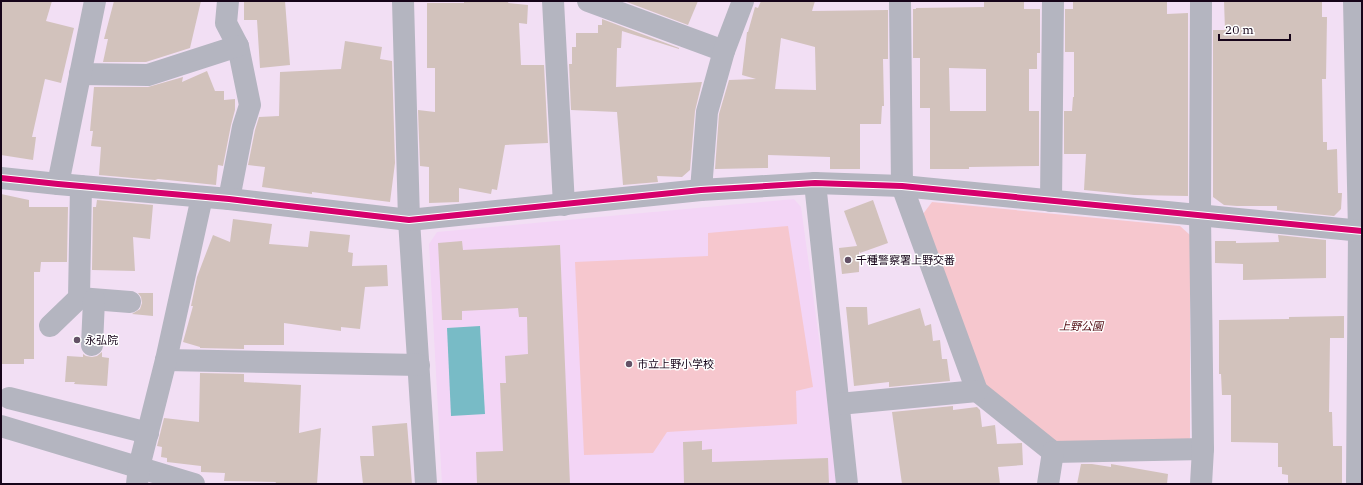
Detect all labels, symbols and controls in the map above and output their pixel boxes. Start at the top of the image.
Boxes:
scale bar [1219,16,1290,42]
text: 20 m [1225,22,1254,37]
place label: 千種警察署上野交番 [856,253,955,267]
marker: 千種警察署上野交番 [843,255,853,265]
park label: 上野公園 [1059,319,1105,333]
place label: 永弘院 [85,333,118,347]
marker: 永弘院 [72,335,82,345]
place label: 市立上野小学校 [637,357,714,371]
marker: 市立上野小学校 [624,359,634,369]

